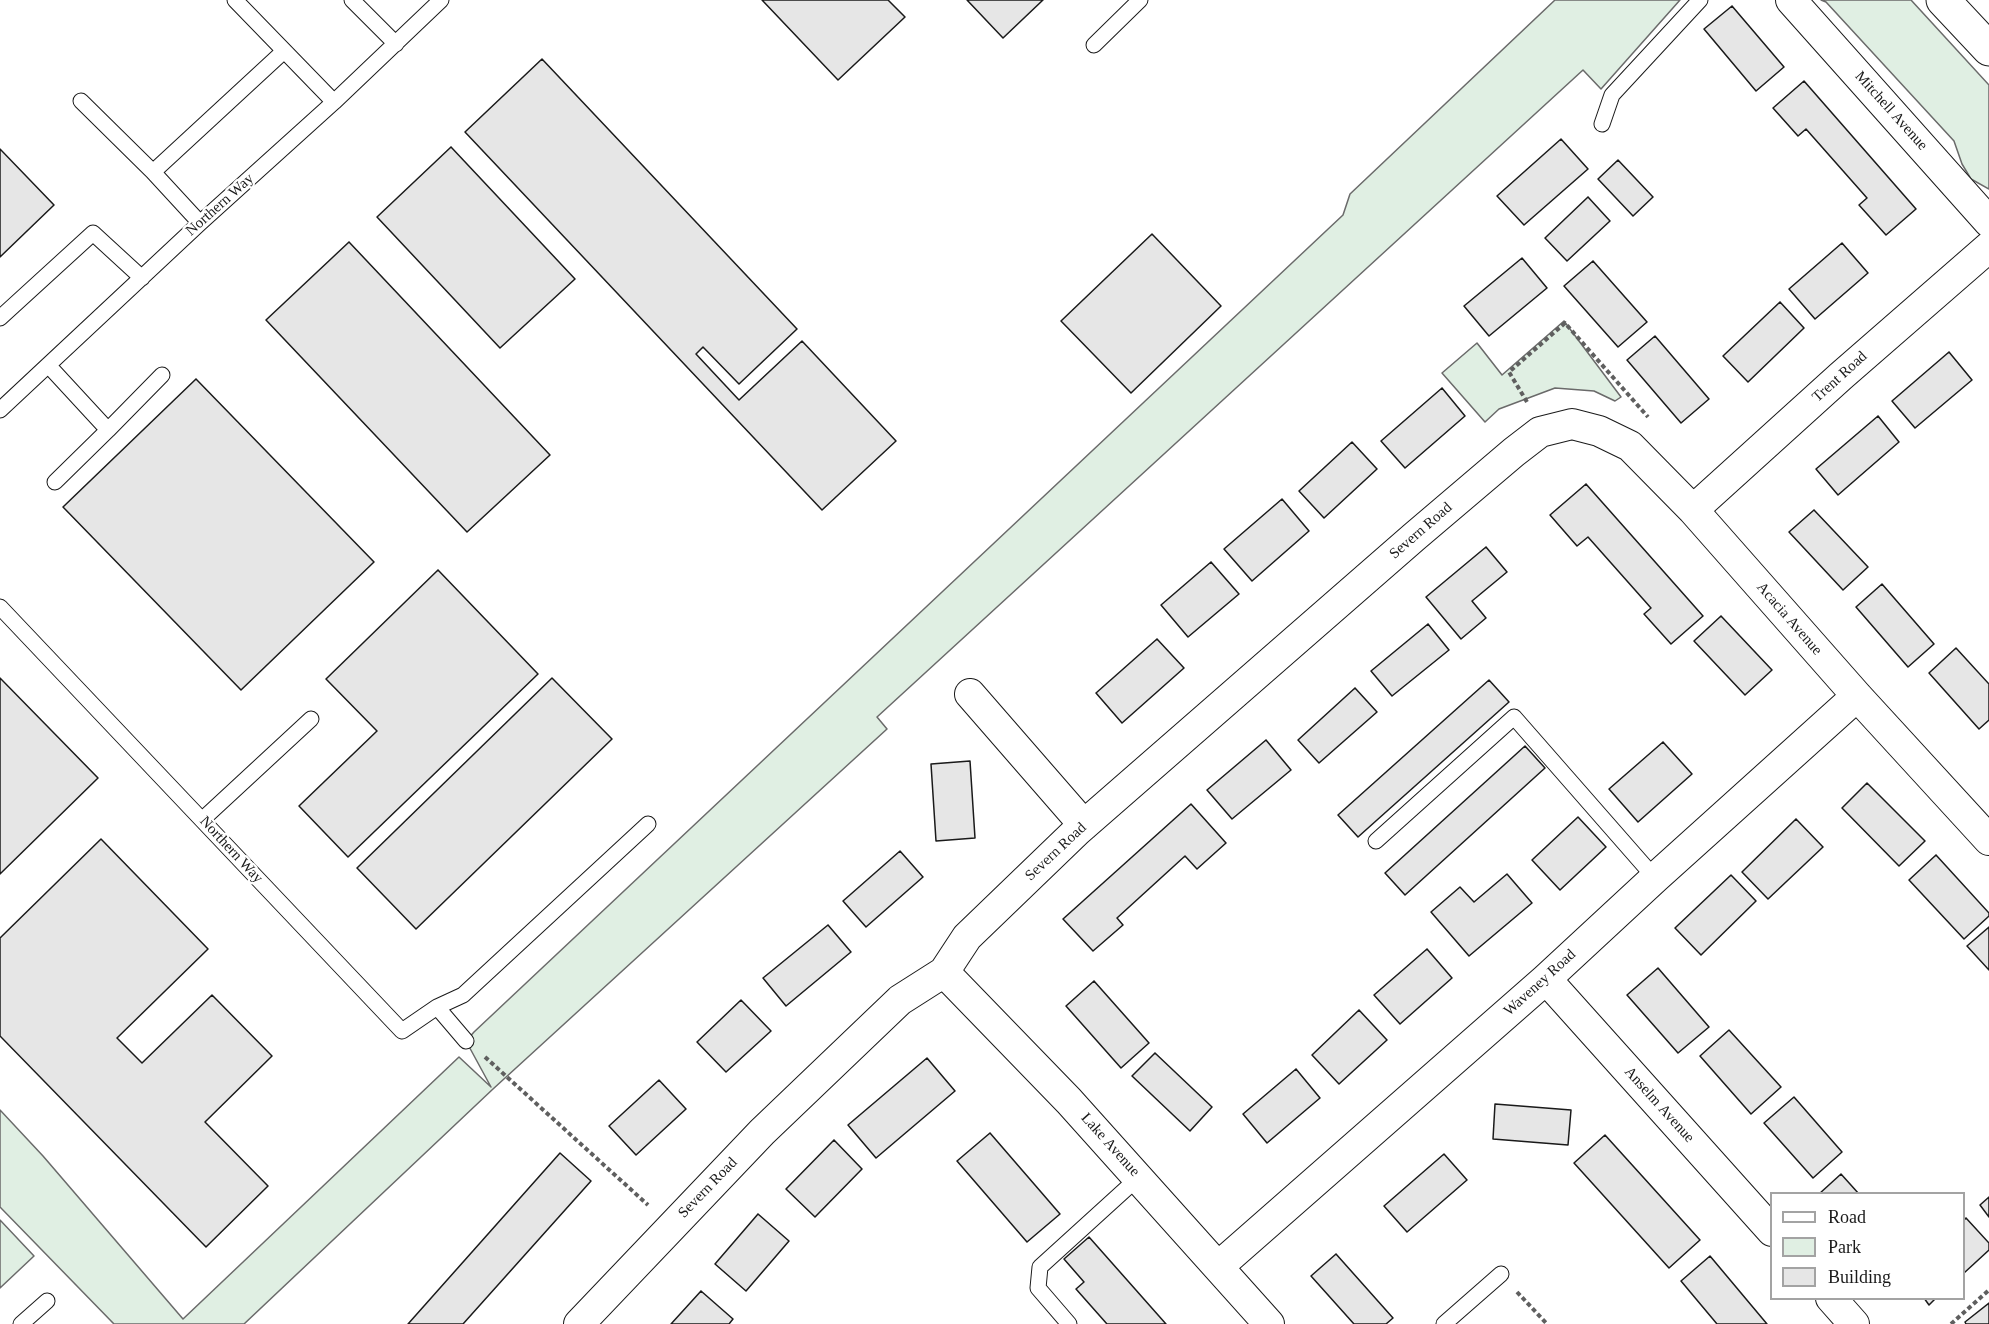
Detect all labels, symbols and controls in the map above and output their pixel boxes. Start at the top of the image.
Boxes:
street label: Mitchell Avenue [1851,68,1931,154]
street label: Northern Way [182,170,258,240]
street label: Trent Road [1809,348,1871,406]
street label: Severn Road [1386,499,1456,563]
street label: Acacia Avenue [1752,579,1826,659]
street label: Northern Way [195,813,267,887]
street label: Severn Road [1022,819,1090,885]
street label: Waveney Road [1500,946,1580,1020]
street label: Anselm Avenue [1620,1063,1698,1147]
street label: Lake Avenue [1077,1110,1143,1180]
street label: Severn Road [675,1154,741,1222]
legend [1770,1192,1965,1300]
text: Road [1828,1207,1866,1227]
text: Park [1828,1237,1861,1257]
text: Building [1828,1267,1891,1287]

